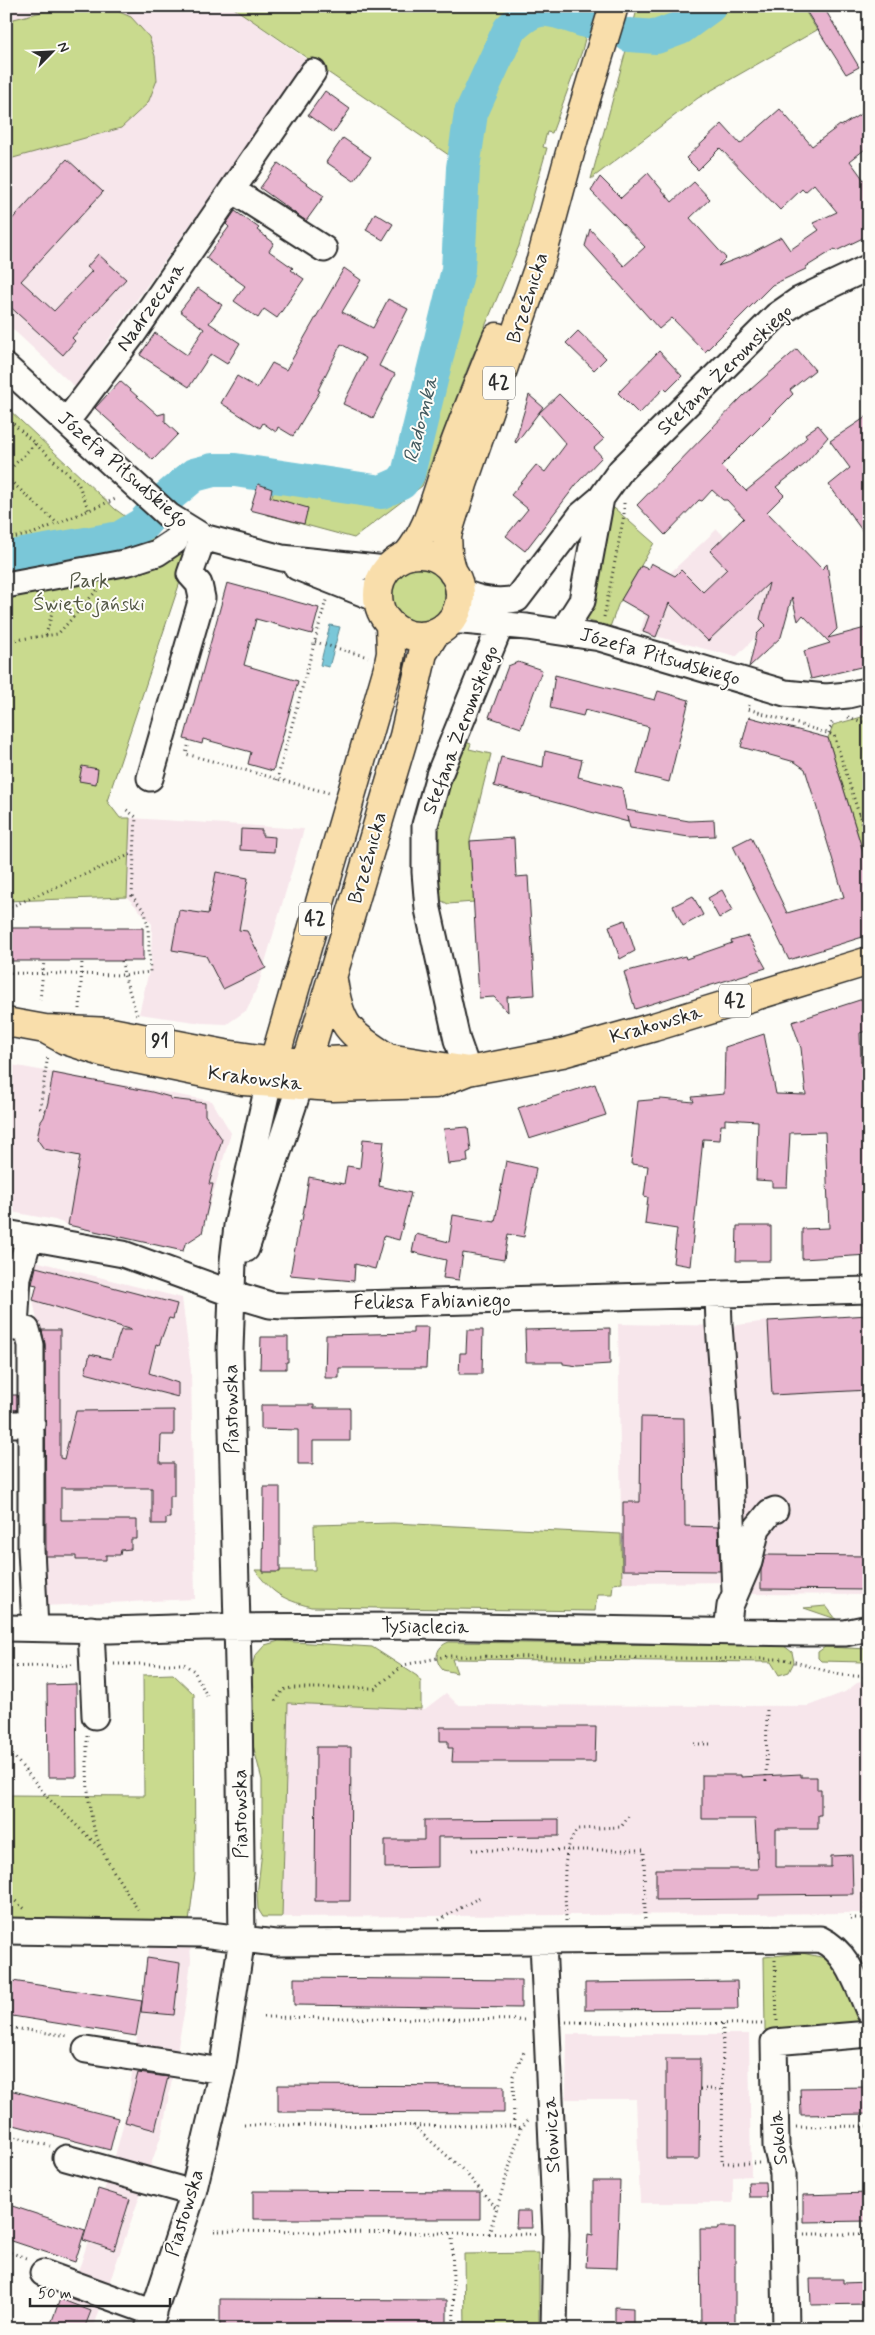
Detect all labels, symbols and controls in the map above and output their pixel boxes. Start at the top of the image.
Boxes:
north arrow [28,28,78,78]
text: N [53,39,73,55]
street label: Brzeźnicka [501,249,555,347]
street label: Nadrzeczna [110,256,192,357]
street label: Stefana Żeromskiego [651,298,799,442]
road number: 42 [483,366,515,399]
water label: Radomka [397,373,446,466]
street label: Józefa Piłsudskiego [50,405,194,536]
park label: Park Świętojański [33,568,145,618]
street label: Józefa Piłsudskiego [576,621,743,695]
street label: Stefana Żeromskiego [416,642,506,818]
street label: Brzeźnicka [342,809,394,907]
road number: 42 [299,902,331,936]
road number: 42 [719,984,751,1018]
street label: Krakowska [607,999,706,1051]
road number: 91 [146,1024,174,1058]
street label: Krakowska [206,1060,305,1098]
street label: Feliksa Fabianiego [353,1287,511,1318]
street label: Piastowska [218,1364,246,1454]
street label: Tysiąclecia [381,1613,470,1641]
street label: Piastowska [227,1769,255,1859]
street label: Słowicza [536,2095,567,2174]
street label: Sokola [763,2108,795,2167]
street label: Piastowska [159,2166,211,2260]
scale bar [30,2275,170,2307]
text: 50 m [38,2284,72,2304]

